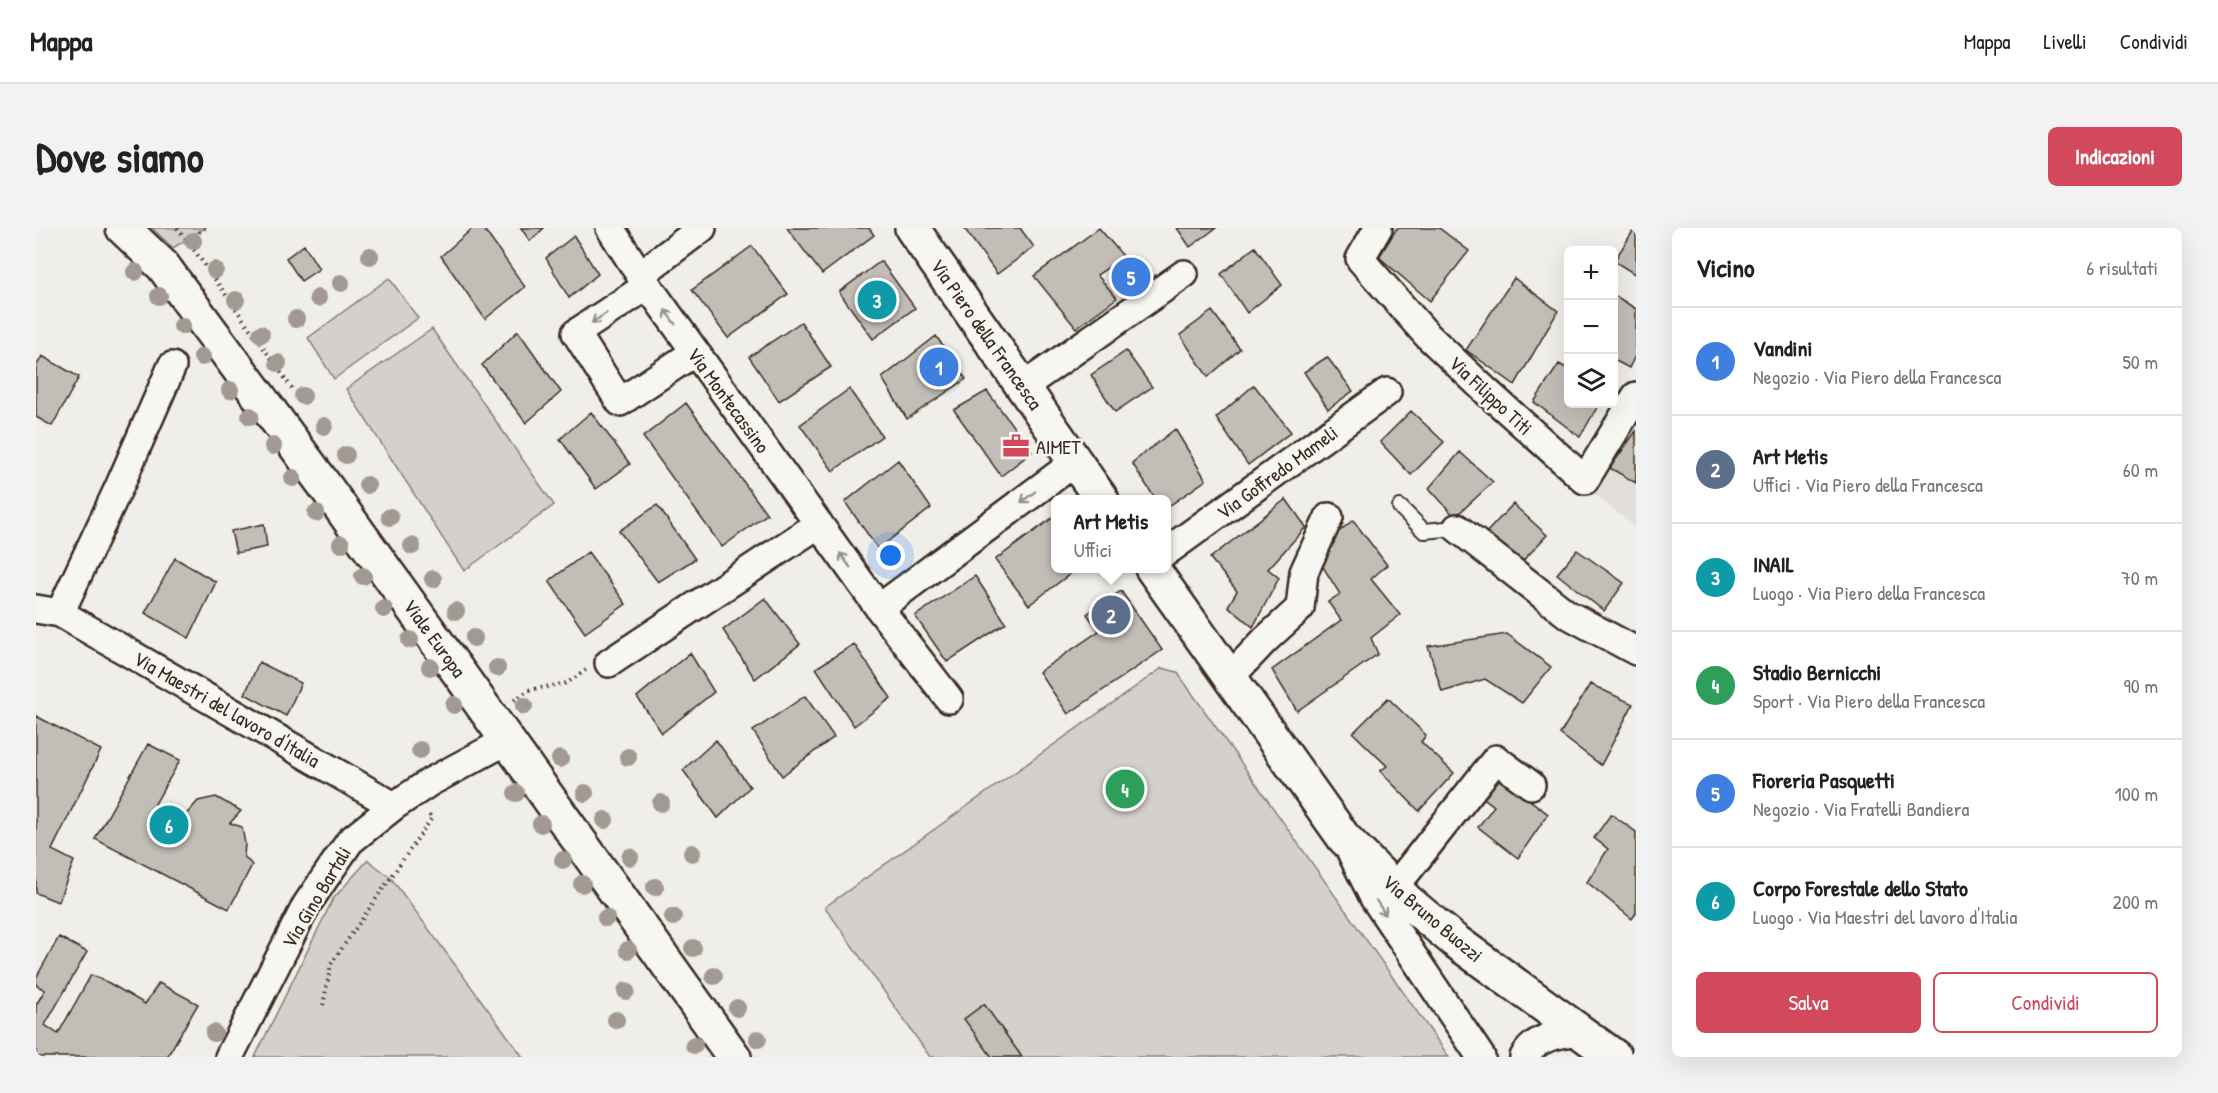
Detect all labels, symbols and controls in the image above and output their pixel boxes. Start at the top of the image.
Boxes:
text: Mappa [30,22,93,60]
text: Mappa [1964,27,2011,56]
text: Livelli [2044,27,2087,56]
text: Condividi [2120,27,2188,56]
button: Indicazioni [2048,127,2182,186]
text: Dove siamo [36,128,204,185]
map controls [1564,246,1618,408]
button: + [1564,246,1618,300]
text: Vicino [1696,250,1755,285]
street label: Via Piero della Francesca [925,253,1049,415]
pin: 5 [1112,254,1150,300]
text: 6 risultati [2086,254,2158,281]
pin: 3 [858,278,896,322]
button: − [1564,300,1618,354]
one-way arrow [663,309,676,325]
one-way arrow [591,312,607,324]
text: Vandini [1753,333,1812,363]
street label: Via Montecassino [681,342,777,458]
pin: 1 [920,344,958,390]
text: 1 [1712,348,1719,375]
text: 50 m [2122,348,2158,375]
street label: Via Filippo Titi [1443,349,1539,441]
button: layers [1564,354,1618,408]
text: Negozio · Via Piero della Francesca [1753,363,2001,390]
street label: Via Goffredo Mameli [1211,419,1343,525]
office icon: AIMET [1001,431,1031,461]
place label: AIMET [1036,433,1081,460]
text: Art Metis [1753,441,1828,471]
text: 2 [1711,456,1720,483]
text: 60 m [2123,456,2158,483]
text: Uffici · Via Piero della Francesca [1753,471,1983,498]
one-way arrow [1021,490,1037,503]
popup [1051,495,1171,573]
text: Art Metis [1074,506,1148,536]
text: Uffici [1074,536,1112,563]
your location [876,541,905,570]
text: INAIL [1753,549,1794,579]
one-way arrow [839,553,851,569]
text: 3 [1711,564,1720,591]
text: 70 m [2121,564,2158,591]
text: Luogo · Via Piero della Francesca [1753,579,1985,606]
pin: 2 [1092,592,1130,638]
street label: Viale Europa [397,593,473,683]
street label: Via Maestri del lavoro d'Italia [129,645,325,773]
text: Stadio Bernicchi [1753,657,1881,687]
text: 4 [1712,672,1719,699]
text: 90 m [2124,672,2158,699]
text: Sport · Via Piero della Francesca [1753,687,1985,714]
text: Fioreria Pasquetti [1753,765,1895,795]
pin: 4 [1106,766,1144,812]
text: 5 [1711,780,1720,807]
text: 100 m [2115,780,2158,807]
text: Negozio · Via Fratelli Bandiera [1753,795,1969,822]
pin: 6 [150,802,188,848]
street label: Via Gino Bartali [275,841,357,953]
street label: Via Bruno Buozzi [1377,868,1489,968]
text: Corpo Forestale dello Stato [1753,873,1968,903]
text: 6 [1712,888,1719,915]
text: 200 m [2113,888,2158,915]
one-way arrow [1375,899,1387,916]
text: Luogo · Via Maestri del lavoro d'Italia [1753,903,2017,930]
button: Salva [1696,972,1921,1033]
button: Condividi [1933,972,2158,1033]

